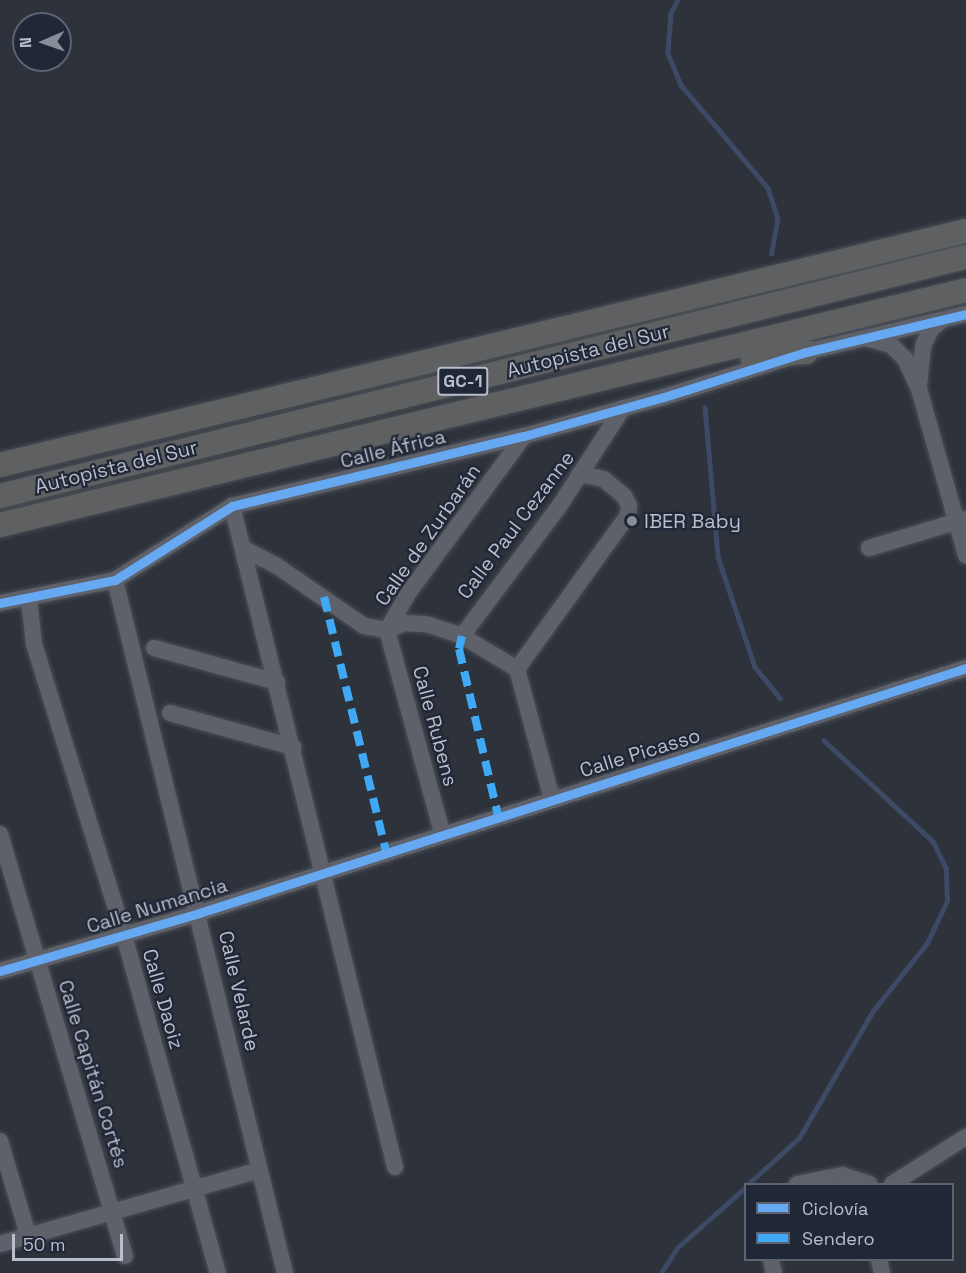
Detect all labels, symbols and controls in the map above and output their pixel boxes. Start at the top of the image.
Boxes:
north arrow [12,12,72,72]
text: N [15,37,36,48]
street label: Autopista del Sur [504,319,672,383]
road number: GC-1 [436,366,490,396]
street label: Calle África [338,424,448,474]
street label: Autopista del Sur [32,435,200,499]
street label: Calle Paul Cezanne [453,446,579,604]
street label: Calle de Zurbarán [370,459,486,611]
place label: IBER Baby [644,509,741,533]
marker: IBER Baby [625,514,639,528]
street label: Calle Rubens [407,663,463,789]
street label: Calle Picasso [577,723,703,783]
street label: Calle Numancia [84,873,230,939]
street label: Calle Velarde [213,928,265,1054]
street label: Calle Daoiz [137,946,189,1052]
street label: Calle Capitán Cortés [53,977,133,1171]
legend [744,1183,954,1261]
text: Ciclovía [802,1197,868,1220]
scale bar [15,1222,126,1260]
text: Sendero [802,1227,875,1250]
text: 50 m [23,1233,65,1256]

